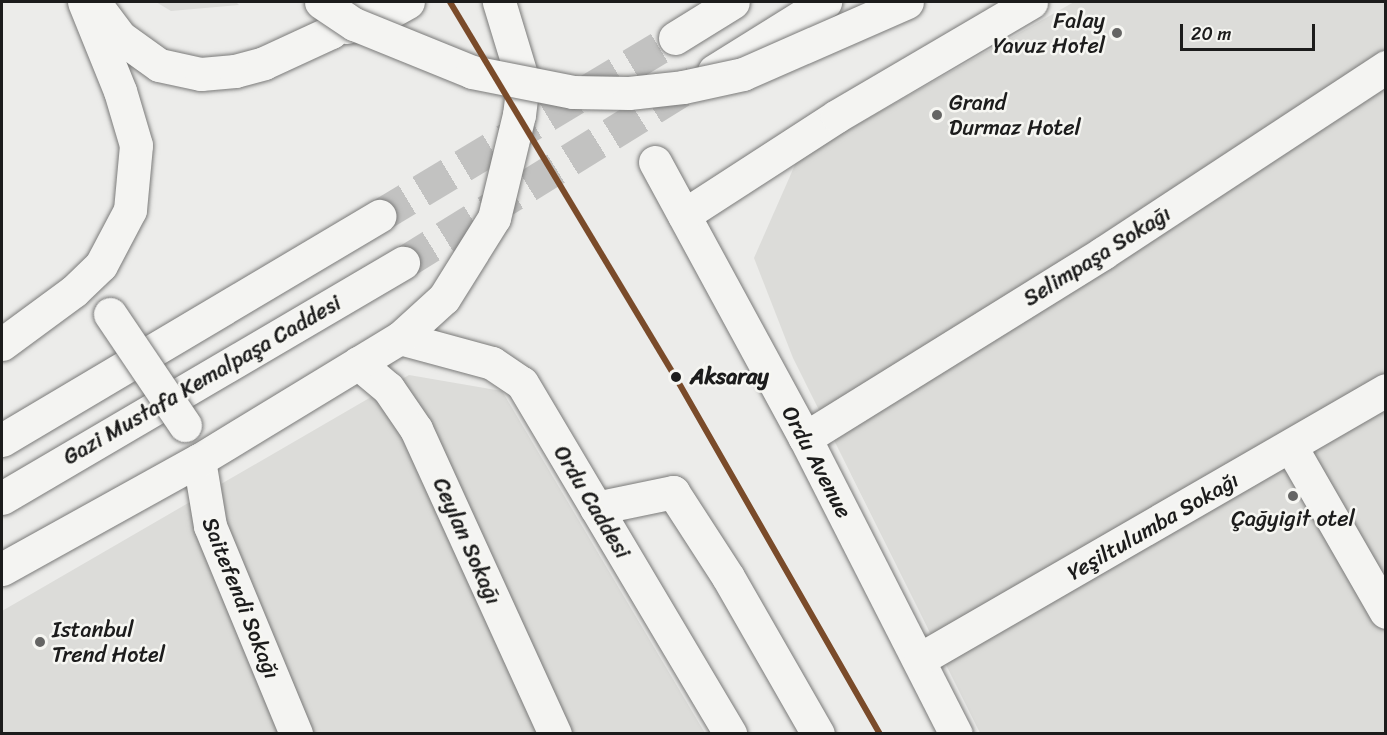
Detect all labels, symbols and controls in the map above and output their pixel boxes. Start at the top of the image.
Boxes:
place label: Falay Yavuz Hotel [992,7,1105,58]
scale bar [1183,12,1318,50]
text: 20 m [1191,18,1231,50]
marker: Falay Yavuz Hotel [1110,26,1124,40]
place label: Grand Durmaz Hotel [949,89,1081,140]
marker: Grand Durmaz Hotel [930,108,944,122]
street label: Selimpaşa Sokağı [1018,200,1176,312]
street label: Gazi Mustafa Kemalpaşa Caddesi [58,289,346,471]
place label: Aksaray [690,364,769,390]
marker: Aksaray [667,368,685,386]
street label: Ordu Avenue [777,402,857,522]
street label: Ordu Caddesi [548,441,636,563]
street label: Yeşiltulumba Sokağı [1063,466,1243,586]
street label: Ceylan Sokağı [427,473,507,609]
marker: Çağyigit otel [1286,489,1300,503]
place label: Çağyigit otel [1231,506,1355,532]
street label: Saitefendi Sokağı [197,513,285,683]
place label: Istanbul Trend Hotel [52,616,166,668]
marker: Istanbul Trend Hotel [33,635,47,649]

